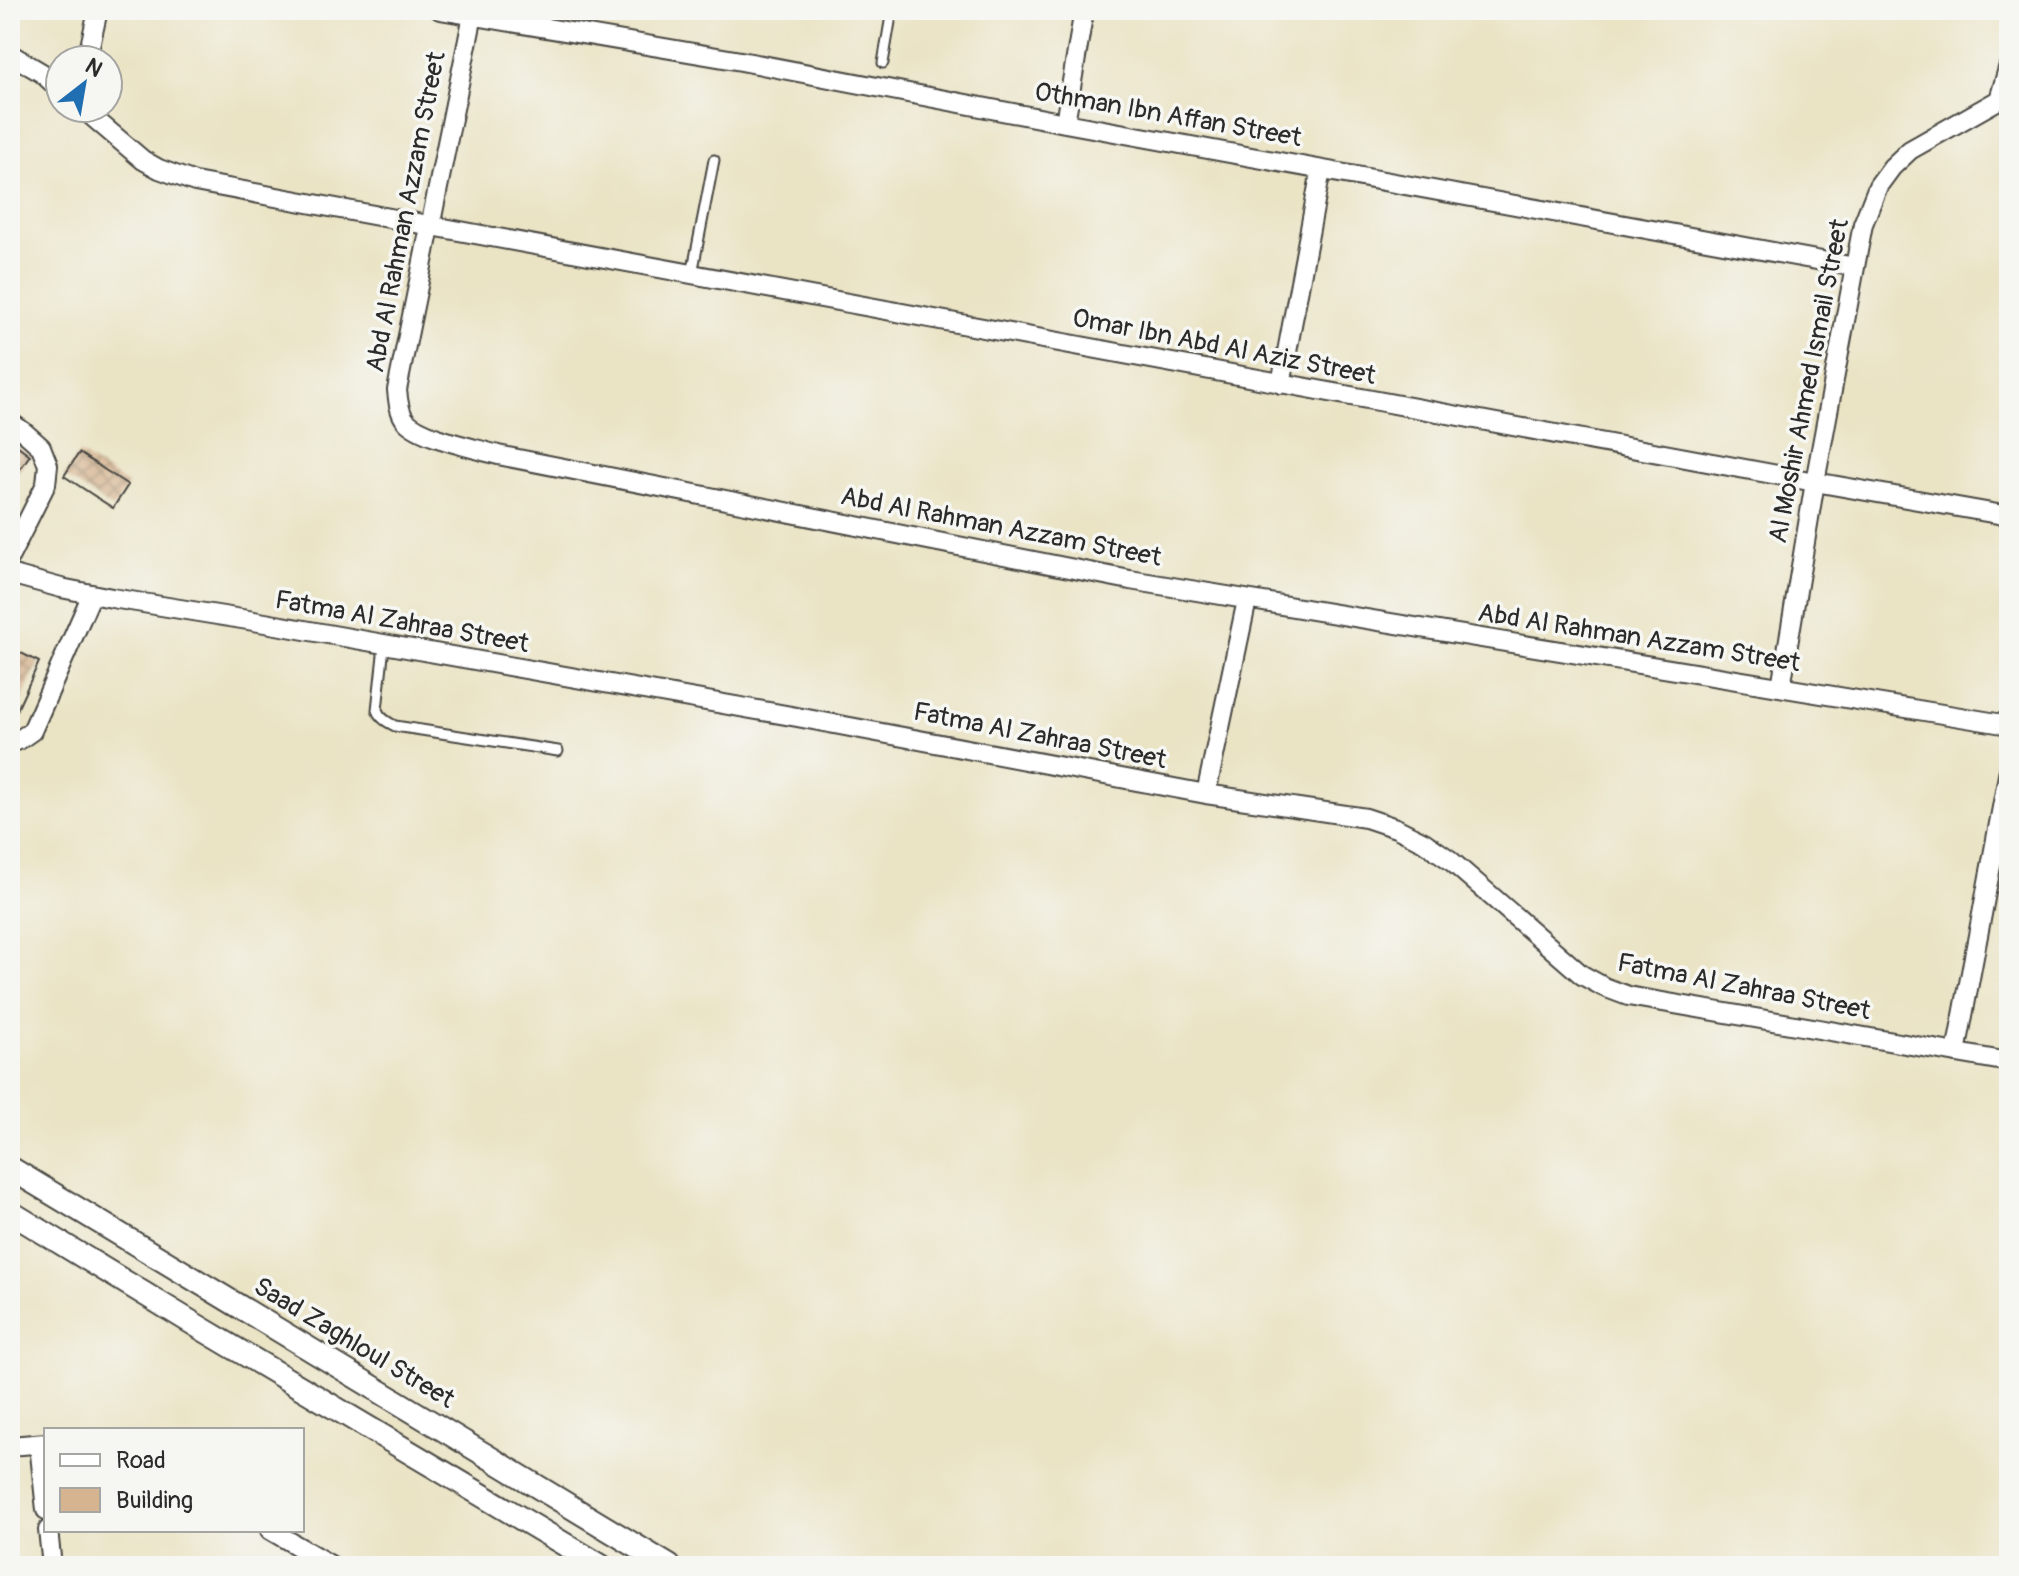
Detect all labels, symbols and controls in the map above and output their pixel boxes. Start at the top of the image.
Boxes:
north arrow [44,44,124,124]
street label: Abd Al Rahman Azzam Street [359,48,453,375]
text: N [80,52,107,84]
street label: Othman Ibn Affan Street [1032,76,1304,154]
street label: Al Moshir Ahmed Ismail Street [1762,216,1856,546]
street label: Omar Ibn Abd Al Aziz Street [1070,302,1379,392]
street label: Abd Al Rahman Azzam Street [838,480,1165,574]
street label: Fatma Al Zahraa Street [273,584,532,660]
street label: Abd Al Rahman Azzam Street [1476,597,1803,679]
street label: Fatma Al Zahraa Street [911,696,1170,776]
street label: Fatma Al Zahraa Street [1615,947,1874,1027]
street label: Saad Zaghloul Street [248,1270,461,1416]
legend [44,1428,304,1532]
text: Road [116,1446,166,1475]
text: Building [116,1486,193,1515]

